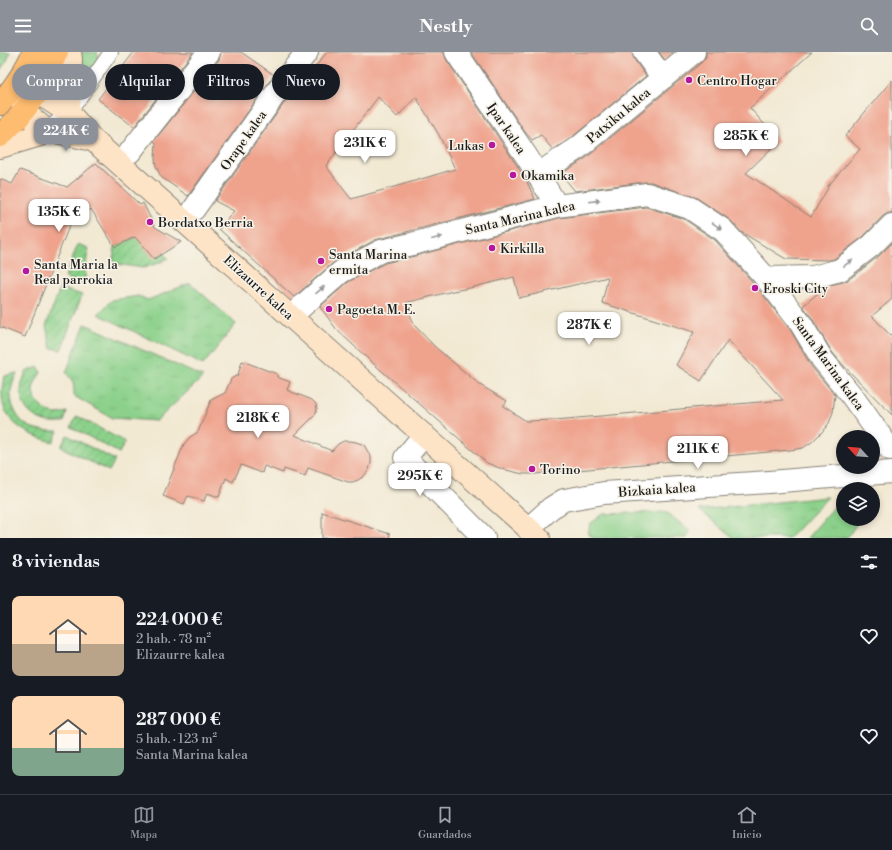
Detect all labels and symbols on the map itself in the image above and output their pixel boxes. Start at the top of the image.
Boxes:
place label: Centro Hogar [697,73,777,89]
marker: Centro Hogar [684,75,694,85]
street label: Patxiku kalea [584,84,654,147]
street label: Ipar kalea [483,100,529,157]
street label: Orape kalea [217,107,271,174]
pin: 224K € [33,118,99,152]
pin: 285K € [713,123,779,157]
pin: 231K € [332,130,398,164]
place label: Lukas [449,138,484,154]
marker: Lukas [487,140,497,150]
place label: Okamika [521,168,575,184]
marker: Okamika [508,170,518,180]
street label: Santa Marina kalea [464,198,577,238]
one-way arrow [589,198,601,204]
pin: 135K € [26,199,92,233]
place label: Bordatxo Berria [157,215,254,231]
marker: Bordatxo Berria [145,217,155,227]
one-way arrow [711,223,723,230]
one-way arrow [430,234,443,240]
place label: Kirkilla [500,241,545,257]
marker: Kirkilla [487,243,497,253]
place label: Santa Marina ermita [329,247,408,278]
street label: Elizaurre kalea [220,252,297,324]
marker: Santa Marina ermita [316,256,326,266]
place label: Santa Maria la Real parrokia [34,257,118,288]
one-way arrow [843,259,854,268]
marker: Santa Maria la Real parrokia [21,266,31,276]
place label: Eroski City [763,281,829,297]
marker: Eroski City [750,283,760,293]
one-way arrow [315,285,325,295]
place label: Pagoeta M. E. [337,302,416,318]
marker: Pagoeta M. E. [324,304,334,314]
pin: 287K € [556,312,622,346]
street label: Santa Marina kalea [789,314,868,414]
pin: 218K € [225,405,291,439]
north arrow [836,430,880,474]
pin: 211K € [665,436,731,470]
place label: Torino [540,462,581,478]
pin: 295K € [387,463,453,497]
marker: Torino [527,464,537,474]
street label: Bizkaia kalea [617,479,697,501]

